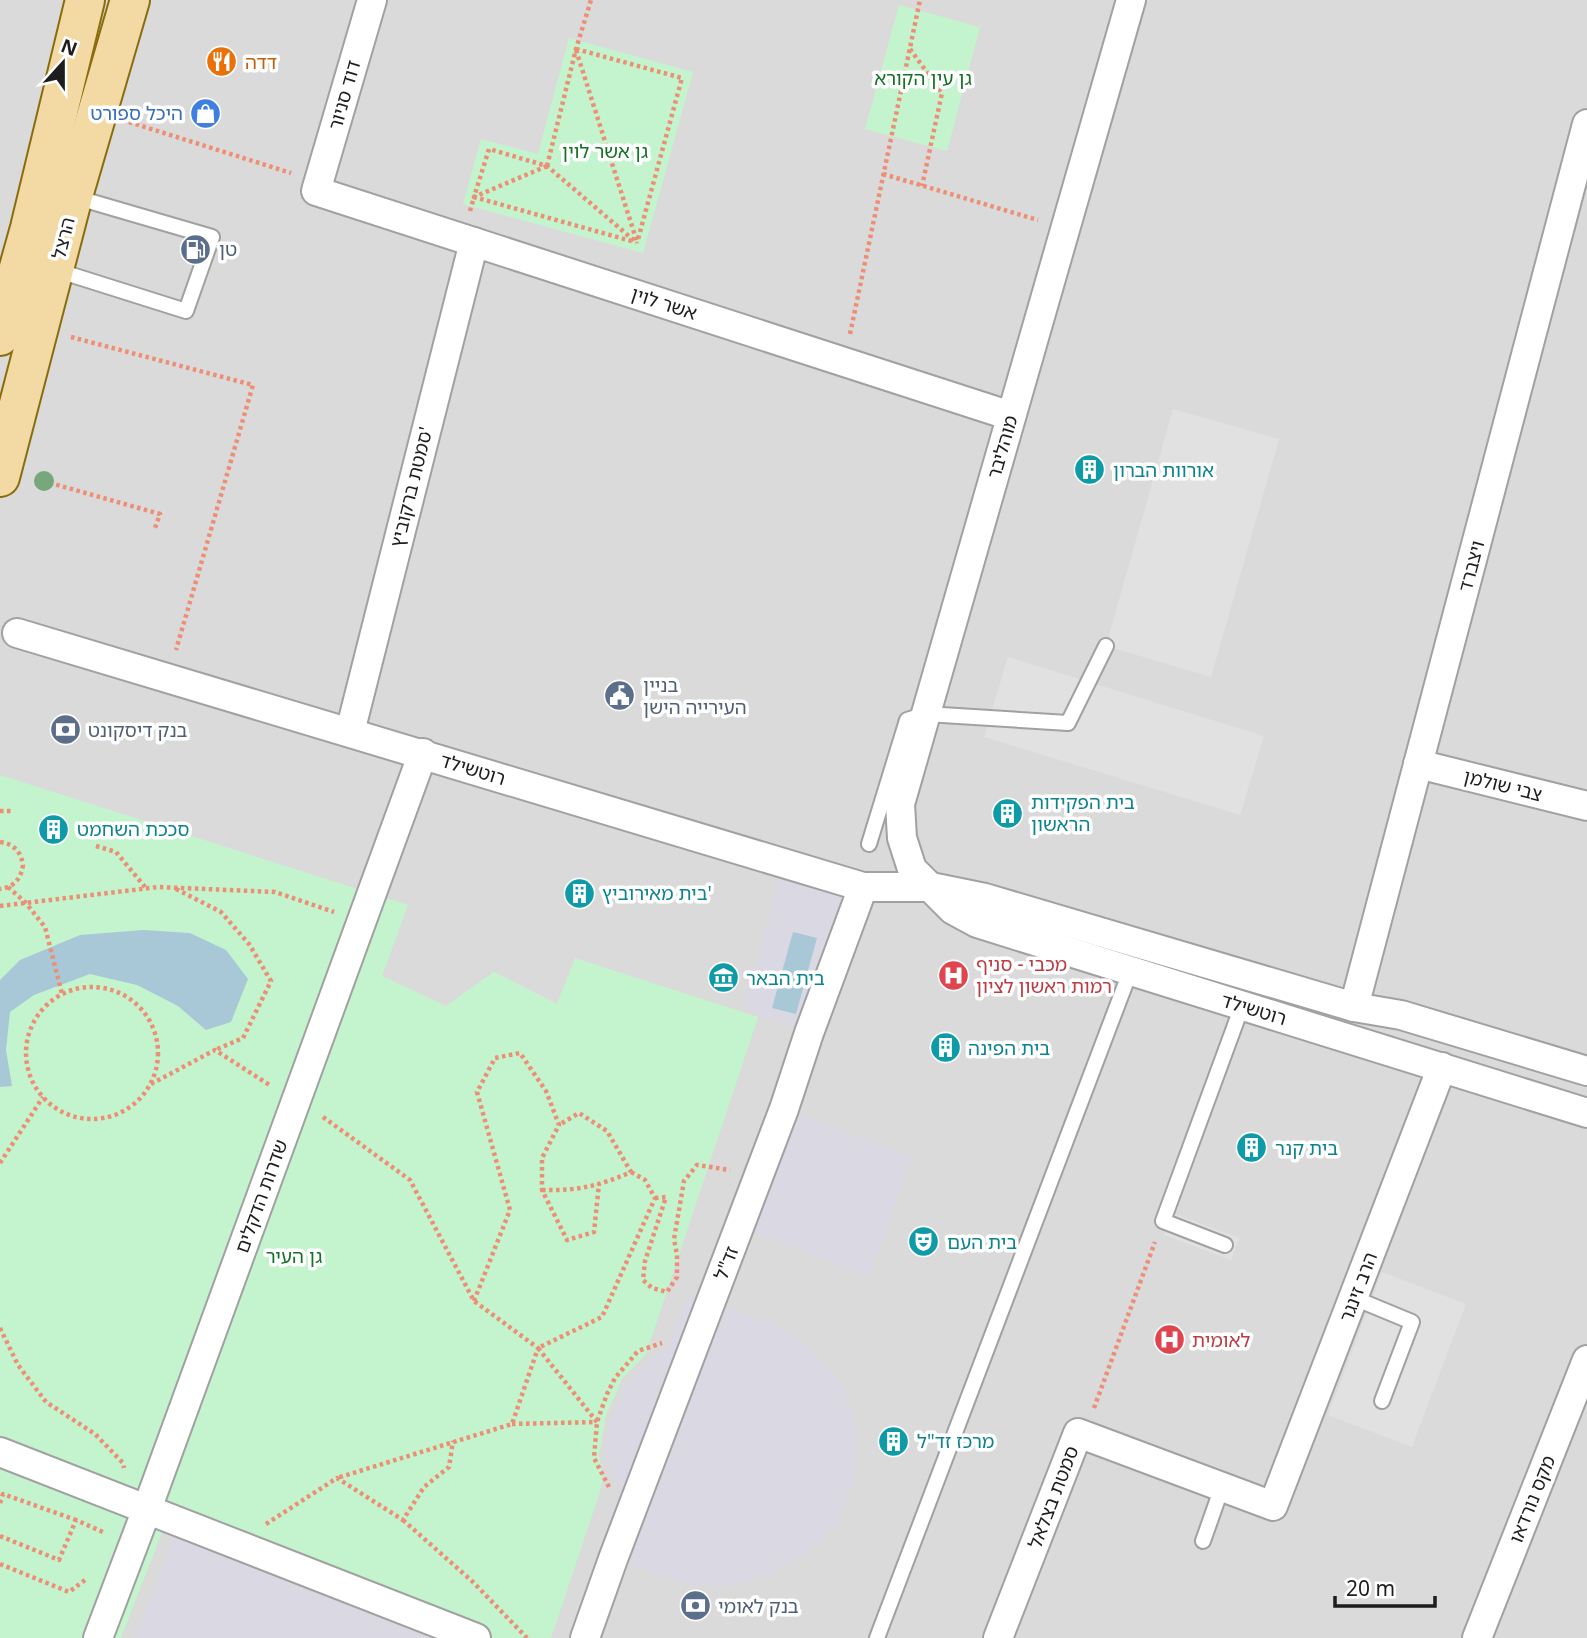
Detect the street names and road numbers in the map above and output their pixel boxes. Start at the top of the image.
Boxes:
street label: דוד סניור [322,57,366,133]
street label: הרצל [45,214,81,262]
street label: אשר לוין [628,280,700,326]
street label: מוהליבר [981,412,1023,482]
street label: סמטת ברקוביץ' [383,424,439,550]
street label: ויצברד [1452,537,1490,595]
street label: רוטשילד [437,747,509,791]
street label: צבי שולמן [1461,763,1545,807]
street label: רוטשילד [1218,987,1290,1031]
street label: שדרות הדקלים [228,1136,294,1256]
street label: זד"ל [708,1242,744,1284]
street label: הרב זינגר [1333,1248,1383,1326]
street label: סמטת בצלאל [1022,1442,1084,1552]
street label: מקס נורדאו [1503,1451,1561,1547]

